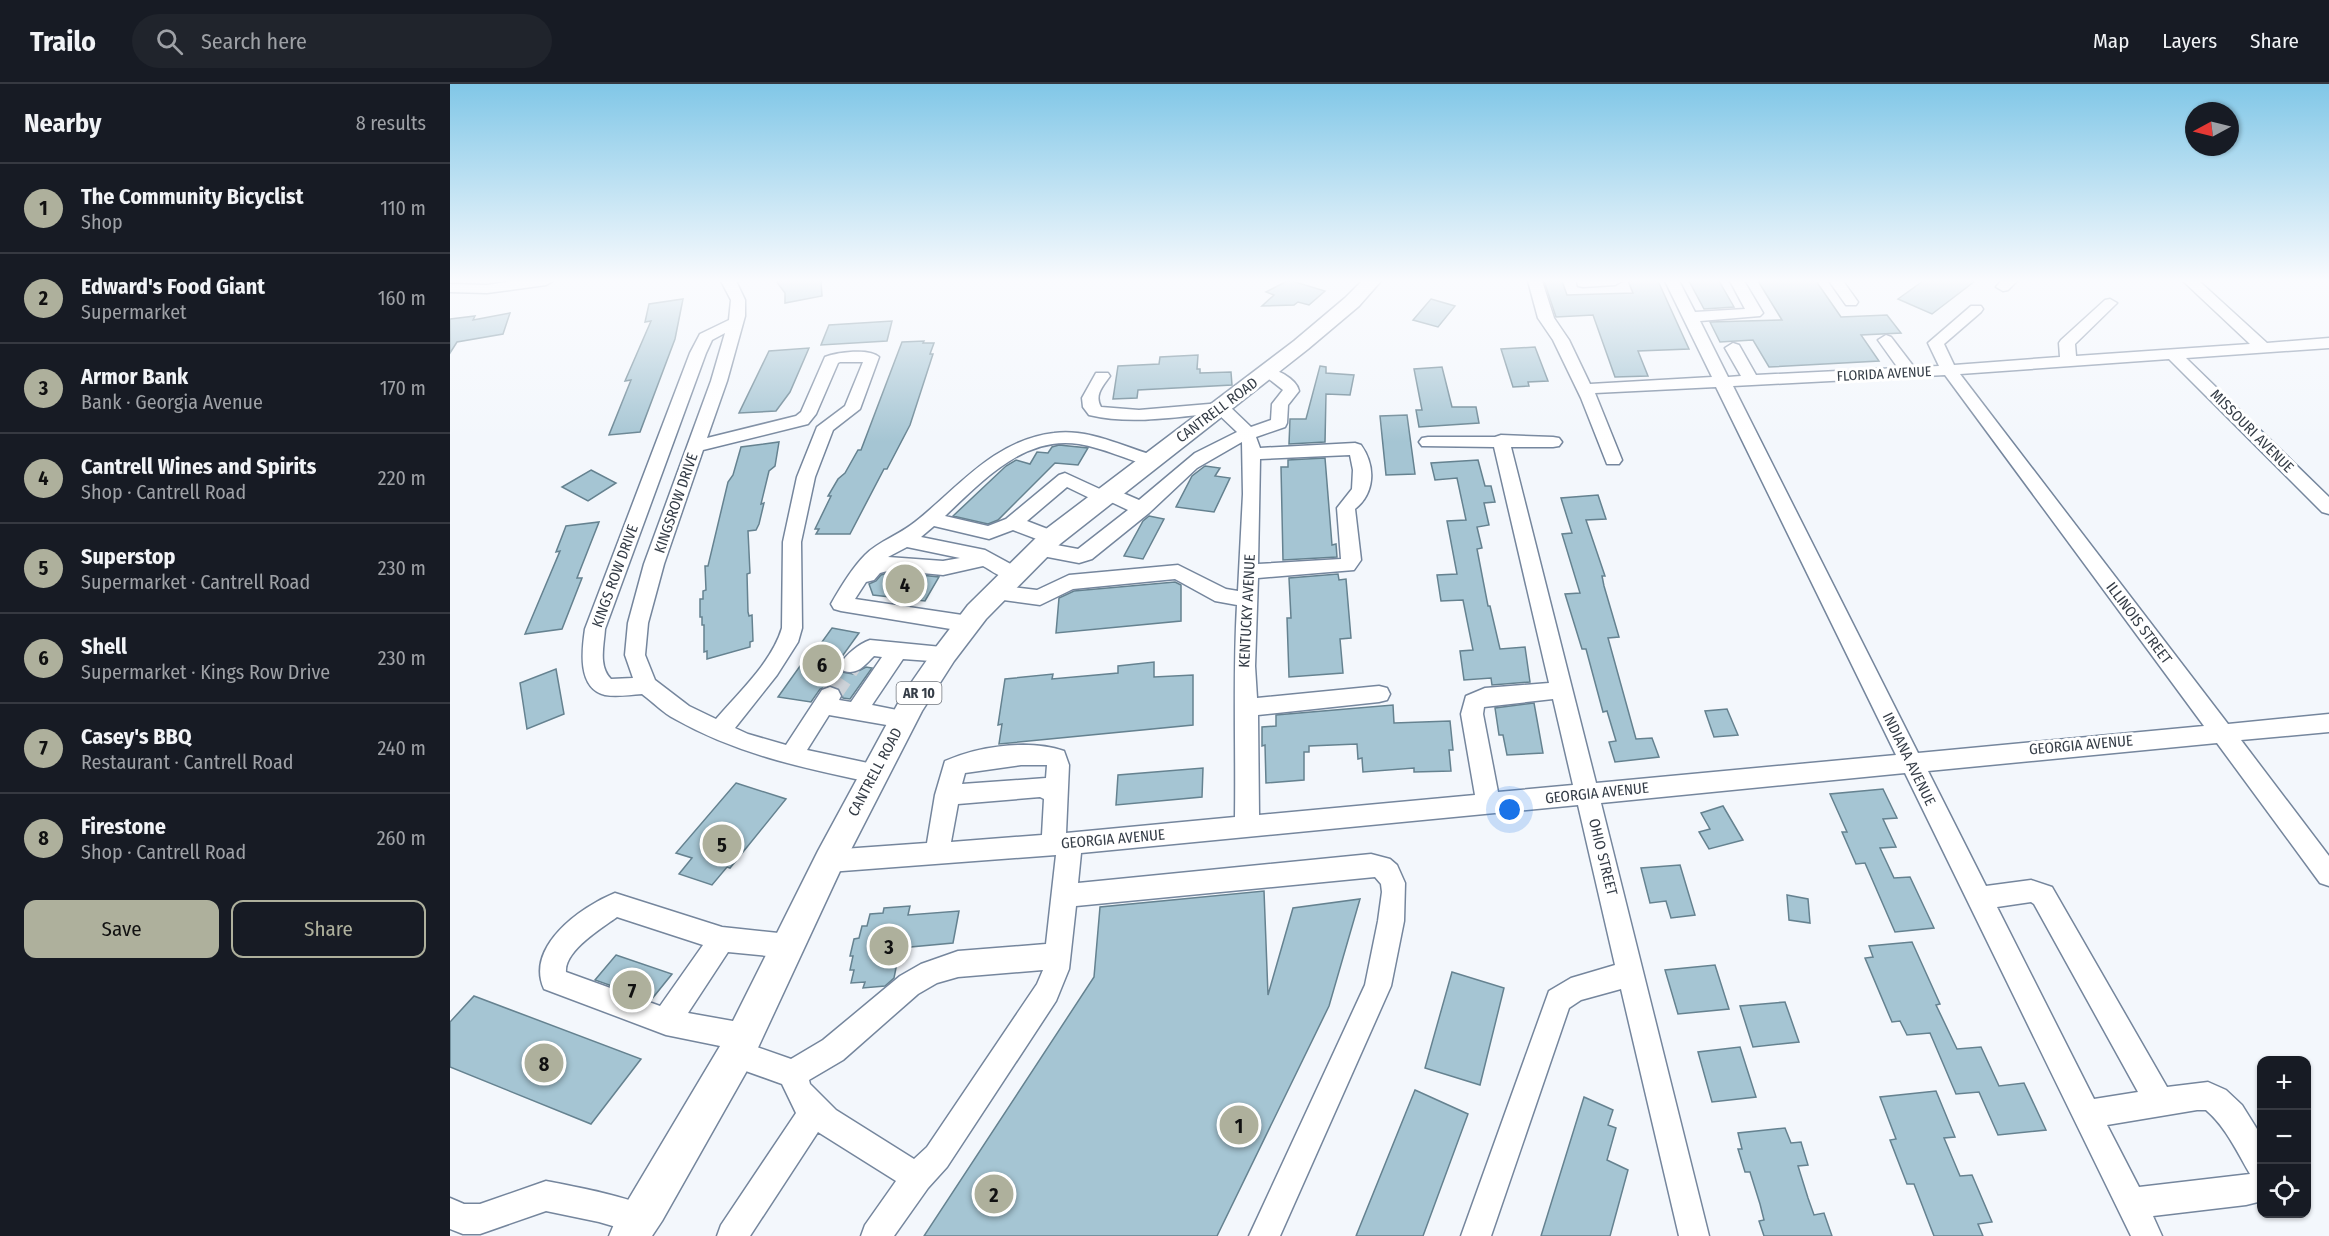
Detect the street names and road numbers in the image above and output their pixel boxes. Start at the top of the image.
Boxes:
street label: FLORIDA AVENUE [1836,363,1932,385]
street label: CANTRELL ROAD [1173,373,1261,447]
street label: MISSOURI AVENUE [2207,386,2297,476]
street label: KINGSROW DRIVE [650,451,702,555]
street label: KINGS ROW DRIVE [588,522,642,630]
street label: KENTUCKY AVENUE [1235,554,1259,668]
street label: ILLINOIS STREET [2102,579,2176,668]
road number: AR 10 [896,682,942,704]
street label: INDIANA AVENUE [1879,709,1939,809]
street label: CANTRELL ROAD [844,725,906,819]
street label: GEORGIA AVENUE [2028,731,2134,759]
street label: GEORGIA AVENUE [1544,779,1650,807]
street label: OHIO STREET [1585,817,1621,897]
street label: GEORGIA AVENUE [1060,825,1166,853]

